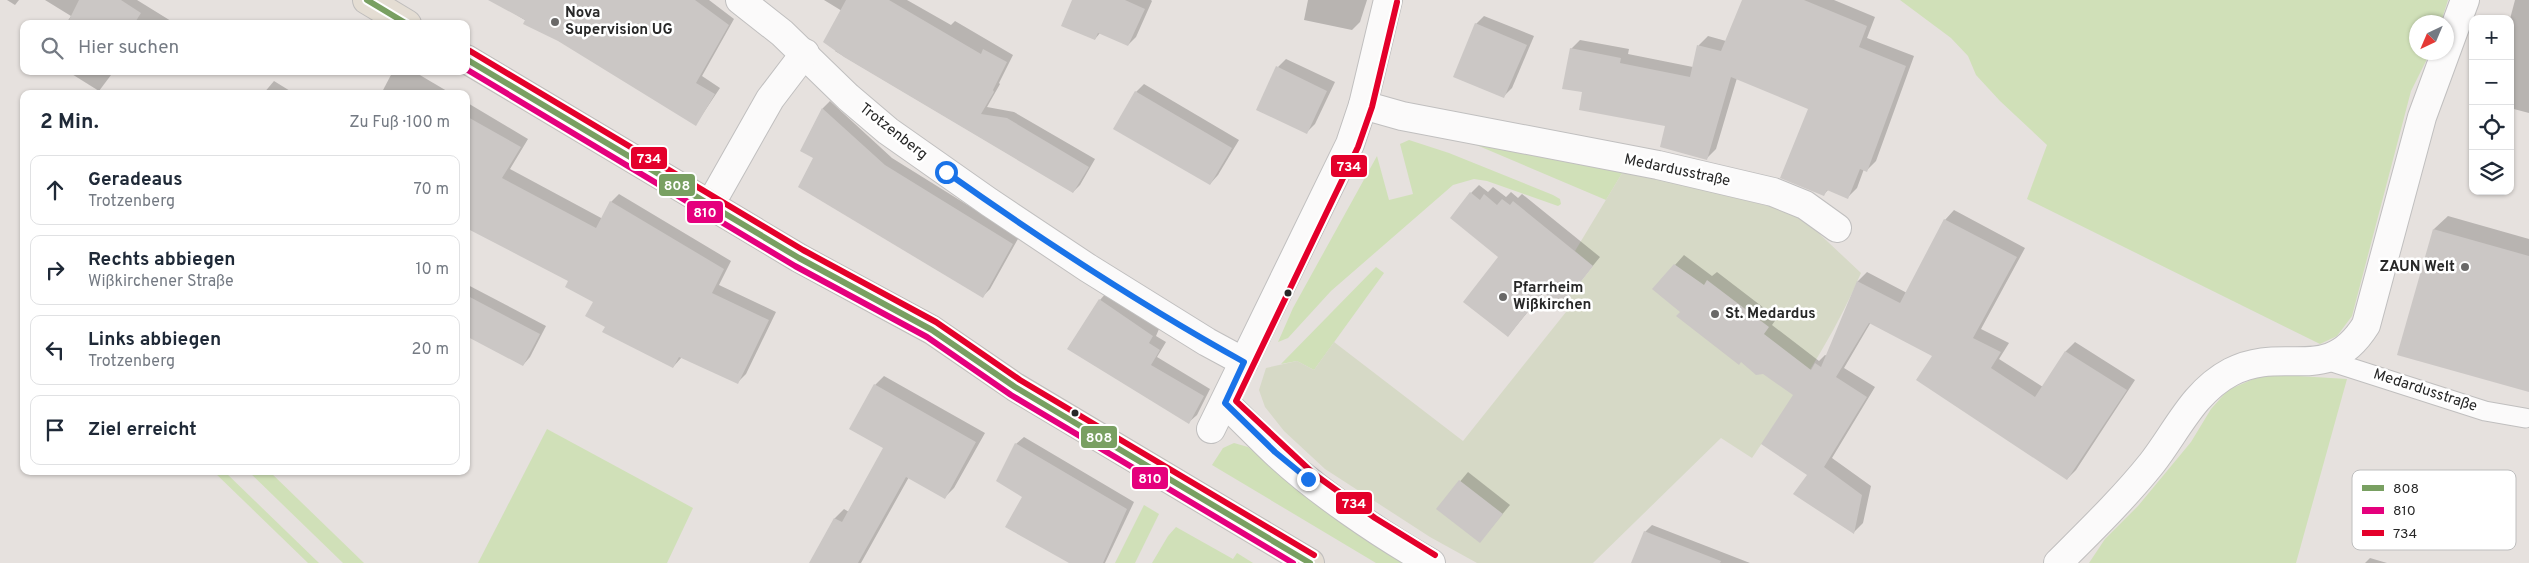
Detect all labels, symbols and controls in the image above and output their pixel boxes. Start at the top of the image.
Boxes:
place label: Nova Supervision UG [565,4,673,40]
north arrow [2409,15,2454,60]
map controls [2469,15,2514,195]
button: + [2469,15,2514,60]
marker: Nova Supervision UG [549,16,561,28]
search box [20,20,470,75]
icon: search [38,34,66,62]
text: Hier suchen [78,36,179,60]
button: − [2469,60,2514,105]
street label: Trotzenberg [855,99,931,165]
button: locate [2469,105,2514,150]
text: 2 Min. [40,109,99,136]
text: Zu Fuß · 100 m [349,113,450,133]
line badge: 734 [630,146,668,170]
street label: Medardusstraße [1622,150,1732,192]
button: layers [2469,150,2514,195]
text: 734 [637,151,661,168]
line badge: 734 [1330,154,1368,178]
text: 734 [1337,159,1361,176]
route start [935,161,958,184]
text: Geradeaus [88,168,183,192]
line badge: 808 [658,173,696,197]
icon: ahead [41,176,69,204]
text: 808 [664,178,690,195]
text: 70 m [414,180,449,200]
text: Trotzenberg [88,192,175,212]
line badge: 810 [686,200,724,224]
text: 810 [693,205,717,222]
text: Rechts abbiegen [88,248,236,272]
icon: right [41,256,69,284]
place label: ZAUN Welt [2379,258,2455,277]
text: 10 m [415,260,449,280]
marker: ZAUN Welt [2459,261,2471,273]
text: Wißkirchener Straße [88,272,234,292]
place label: Pfarrheim Wißkirchen [1513,279,1591,315]
unlabelled marker [1283,288,1293,298]
marker: Pfarrheim Wißkirchen [1497,291,1509,303]
place label: St. Medardus [1725,305,1816,324]
marker: St. Medardus [1709,308,1721,320]
text: Links abbiegen [88,328,221,352]
icon: left [41,336,69,364]
text: 20 m [412,340,449,360]
text: Trotzenberg [88,352,175,372]
street label: Medardusstraße [2371,365,2479,417]
unlabelled marker [1070,408,1080,418]
icon: arrive [41,416,69,444]
text: Ziel erreicht [88,418,197,442]
line badge: 808 [1080,425,1118,449]
text: 808 [1086,430,1112,447]
line badge: 810 [1131,466,1169,490]
route end [1297,468,1320,491]
legend [2352,470,2516,550]
text: 810 [1138,471,1162,488]
text: 808 [2393,481,2419,498]
line badge: 734 [1335,491,1373,515]
text: 734 [1342,496,1366,513]
text: 810 [2393,503,2416,520]
text: 734 [2393,526,2417,543]

